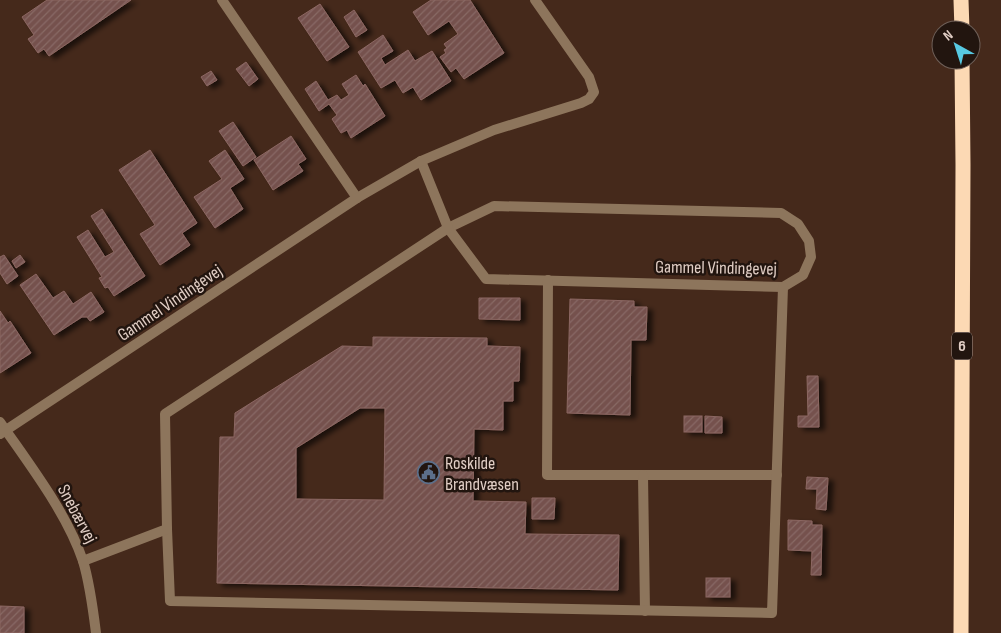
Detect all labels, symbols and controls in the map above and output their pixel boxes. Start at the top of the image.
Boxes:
north arrow [931,20,981,70]
text: N [940,26,956,44]
street label: Gammel Vindingevej [655,256,777,280]
street label: Gammel Vindingevej [114,260,226,346]
road number: 6 [952,332,972,360]
place label: Roskilde Brandvæsen [445,453,519,495]
public building icon: Roskilde Brandvæsen [417,461,441,485]
street label: Snebærvej [53,481,101,547]

